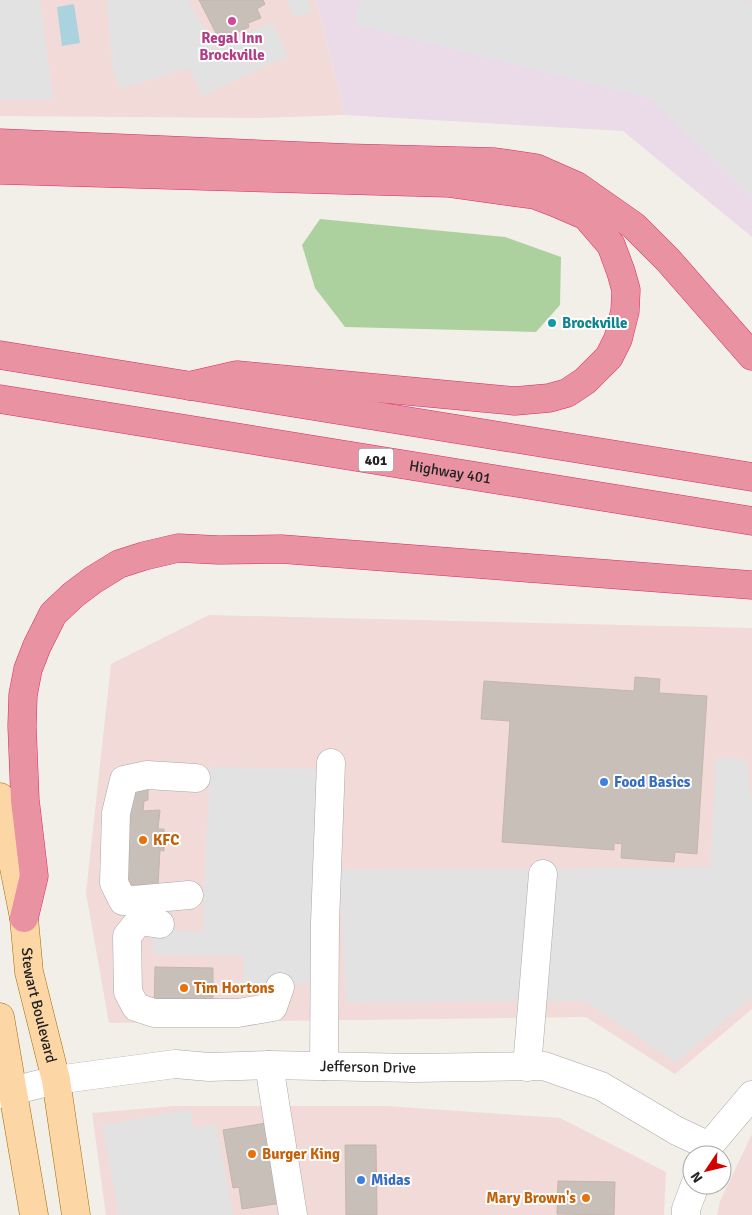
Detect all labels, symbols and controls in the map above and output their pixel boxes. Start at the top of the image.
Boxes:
marker: Regal Inn Brockville [226,15,238,27]
place label: Regal Inn Brockville [199,29,265,64]
place label: Brockville [562,314,628,332]
marker: Brockville [546,317,558,329]
road number: 401 [358,448,394,472]
street label: Highway 401 [408,457,492,488]
place label: Food Basics [614,773,691,791]
marker: Food Basics [598,776,610,788]
place label: KFC [153,831,179,849]
marker: KFC [137,834,149,846]
street label: Stewart Boulevard [18,947,60,1065]
place label: Tim Hortons [194,979,275,997]
marker: Tim Hortons [178,982,190,994]
street label: Jefferson Drive [320,1057,416,1077]
place label: Burger King [262,1145,340,1163]
north arrow [682,1145,732,1195]
marker: Burger King [246,1148,258,1160]
text: N [687,1168,707,1186]
place label: Midas [371,1171,411,1189]
marker: Midas [355,1174,367,1186]
place label: Mary Brown's [486,1189,576,1207]
marker: Mary Brown's [580,1192,592,1204]

